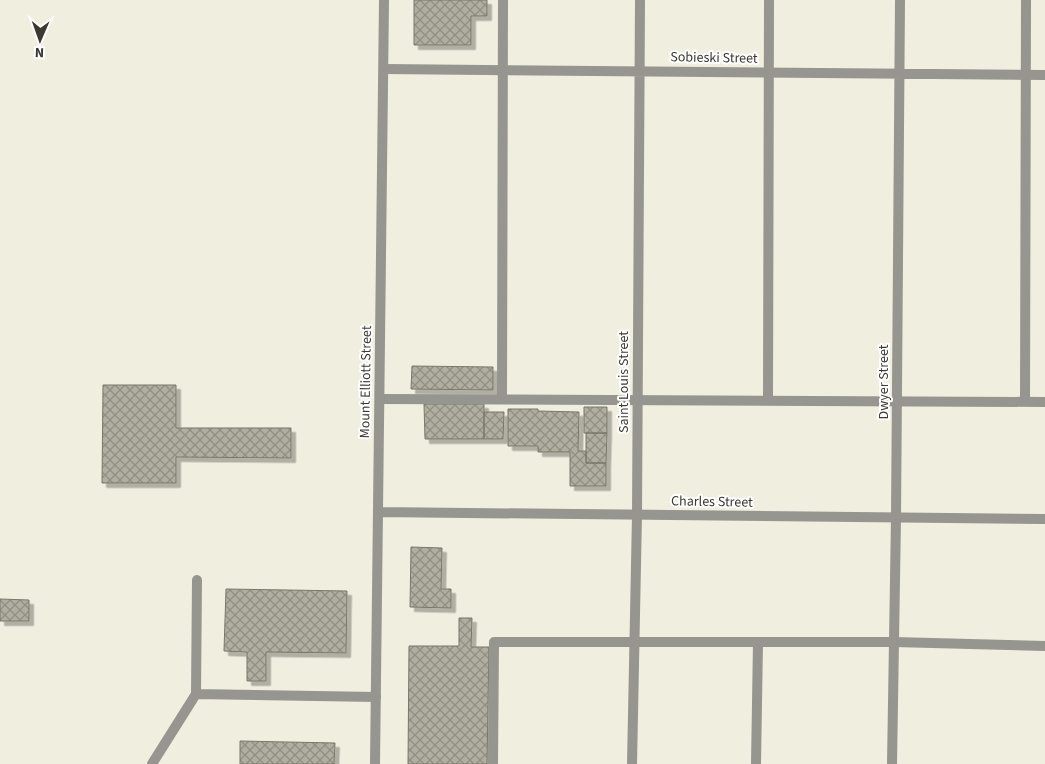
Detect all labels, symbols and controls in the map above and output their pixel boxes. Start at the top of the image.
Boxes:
north arrow [15,15,65,65]
text: N [35,42,45,62]
street label: Sobieski Street [670,47,758,69]
street label: Mount Elliott Street [355,325,377,439]
street label: Saint Louis Street [614,331,634,433]
street label: Dwyer Street [874,344,894,419]
street label: Charles Street [671,491,753,513]

